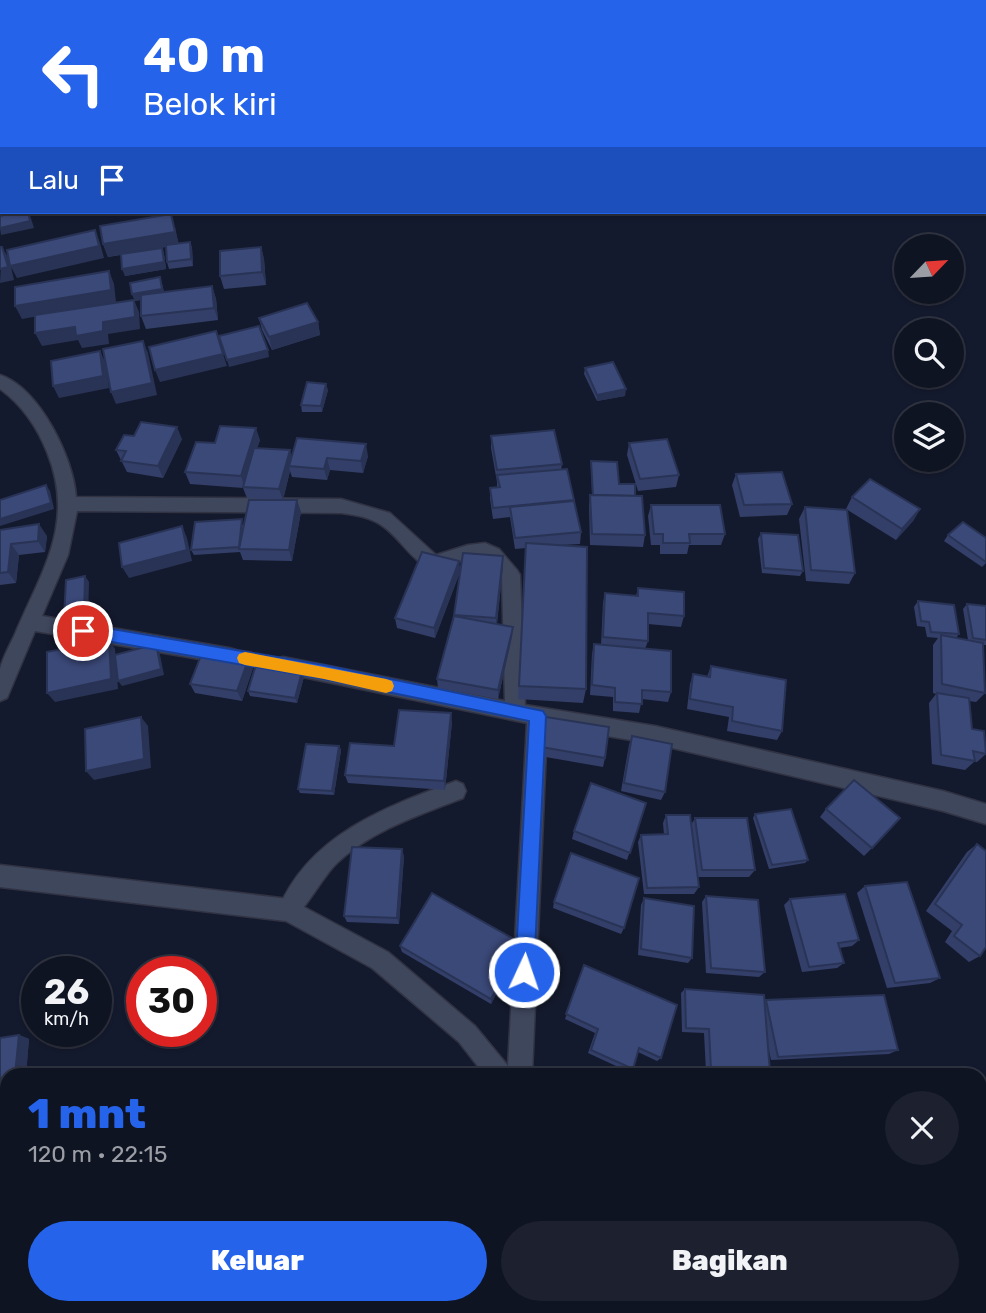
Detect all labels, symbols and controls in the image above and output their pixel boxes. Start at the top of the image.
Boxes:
text: 40 m [143,26,265,84]
icon: left [28,28,119,119]
text: Belok kiri [143,85,277,123]
icon: arrive [93,161,131,199]
text: Lalu [28,165,79,196]
north arrow [894,234,964,304]
map controls [894,234,964,472]
button: search [894,318,964,388]
button: layers [894,402,964,472]
pin [53,601,113,661]
icon: arrive [64,612,102,650]
position arrow [487,935,561,1009]
speed limit sign: 30 [126,956,217,1047]
text: 26 [44,971,89,1013]
text: km/h [44,1008,89,1030]
text: 1 mnt [28,1089,146,1139]
button: close [885,1091,959,1165]
text: 120 m · 22:15 [28,1140,167,1168]
button: Keluar [28,1221,487,1301]
button: Bagikan [501,1221,959,1301]

